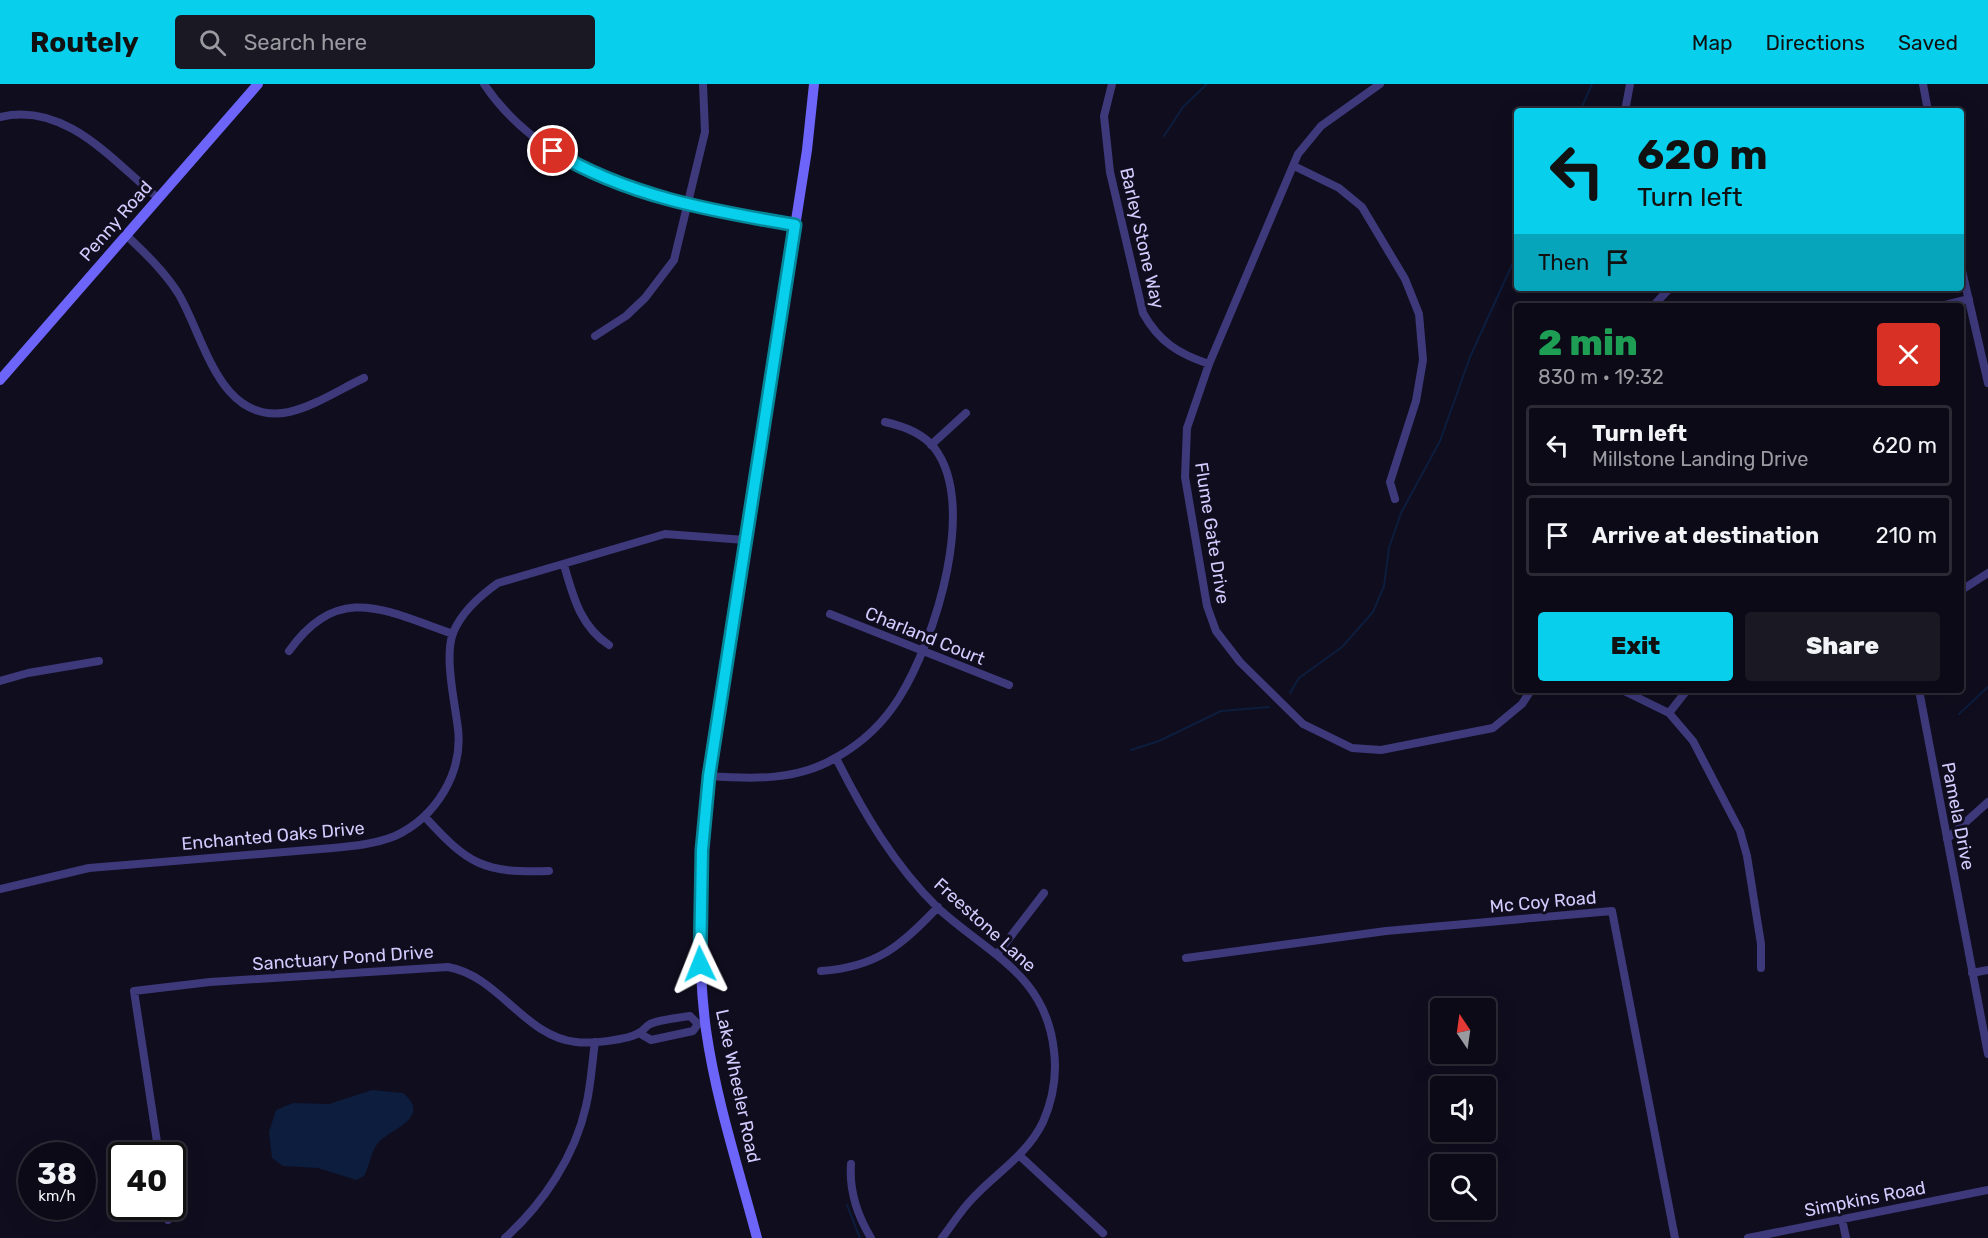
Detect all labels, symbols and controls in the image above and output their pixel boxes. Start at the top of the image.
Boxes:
search box [175,15,595,69]
text: Routely [30,26,139,59]
icon: search [196,26,229,59]
text: Search here [244,29,367,56]
text: Map [1692,30,1733,55]
text: Directions [1766,30,1865,55]
text: Saved [1898,30,1958,55]
pin [527,125,578,176]
text: 620 m [1637,130,1768,180]
icon: left [1538,132,1616,210]
icon: arrive [536,134,569,167]
street label: Barley Stone Way [1115,165,1169,311]
street label: Penny Road [75,176,157,266]
text: Turn left [1637,181,1742,213]
icon: arrive [1601,246,1634,279]
text: Then [1538,249,1589,276]
text: 2 min [1538,321,1638,364]
button: close [1877,323,1940,386]
text: 830 m · 19:32 [1538,365,1664,389]
text: Turn left [1592,420,1687,447]
icon: left [1541,429,1574,462]
text: 620 m [1872,432,1937,459]
text: Millstone Landing Drive [1592,447,1808,471]
street label: Flume Gate Drive [1190,461,1234,605]
icon: arrive [1541,519,1574,552]
text: Arrive at destination [1592,522,1819,549]
text: 210 m [1876,522,1937,549]
street label: Charland Court [862,602,988,670]
button: Exit [1538,612,1733,681]
button: Share [1745,612,1940,681]
street label: Pamela Drive [1937,760,1979,872]
street label: Enchanted Oaks Drive [180,817,366,855]
street label: Freestone Lane [929,873,1041,977]
street label: Mc Coy Road [1489,886,1597,918]
position arrow [668,932,732,996]
street label: Sanctuary Pond Drive [252,941,434,975]
north arrow [1430,998,1496,1064]
map controls [1430,998,1496,1220]
street label: Lake Wheeler Road [711,1007,765,1165]
button: sound [1430,1076,1496,1142]
speed limit sign: 40 [108,1142,186,1220]
button: search [1430,1154,1496,1220]
text: 38 [37,1156,77,1192]
street label: Simpkins Road [1802,1176,1928,1222]
text: km/h [38,1187,76,1205]

